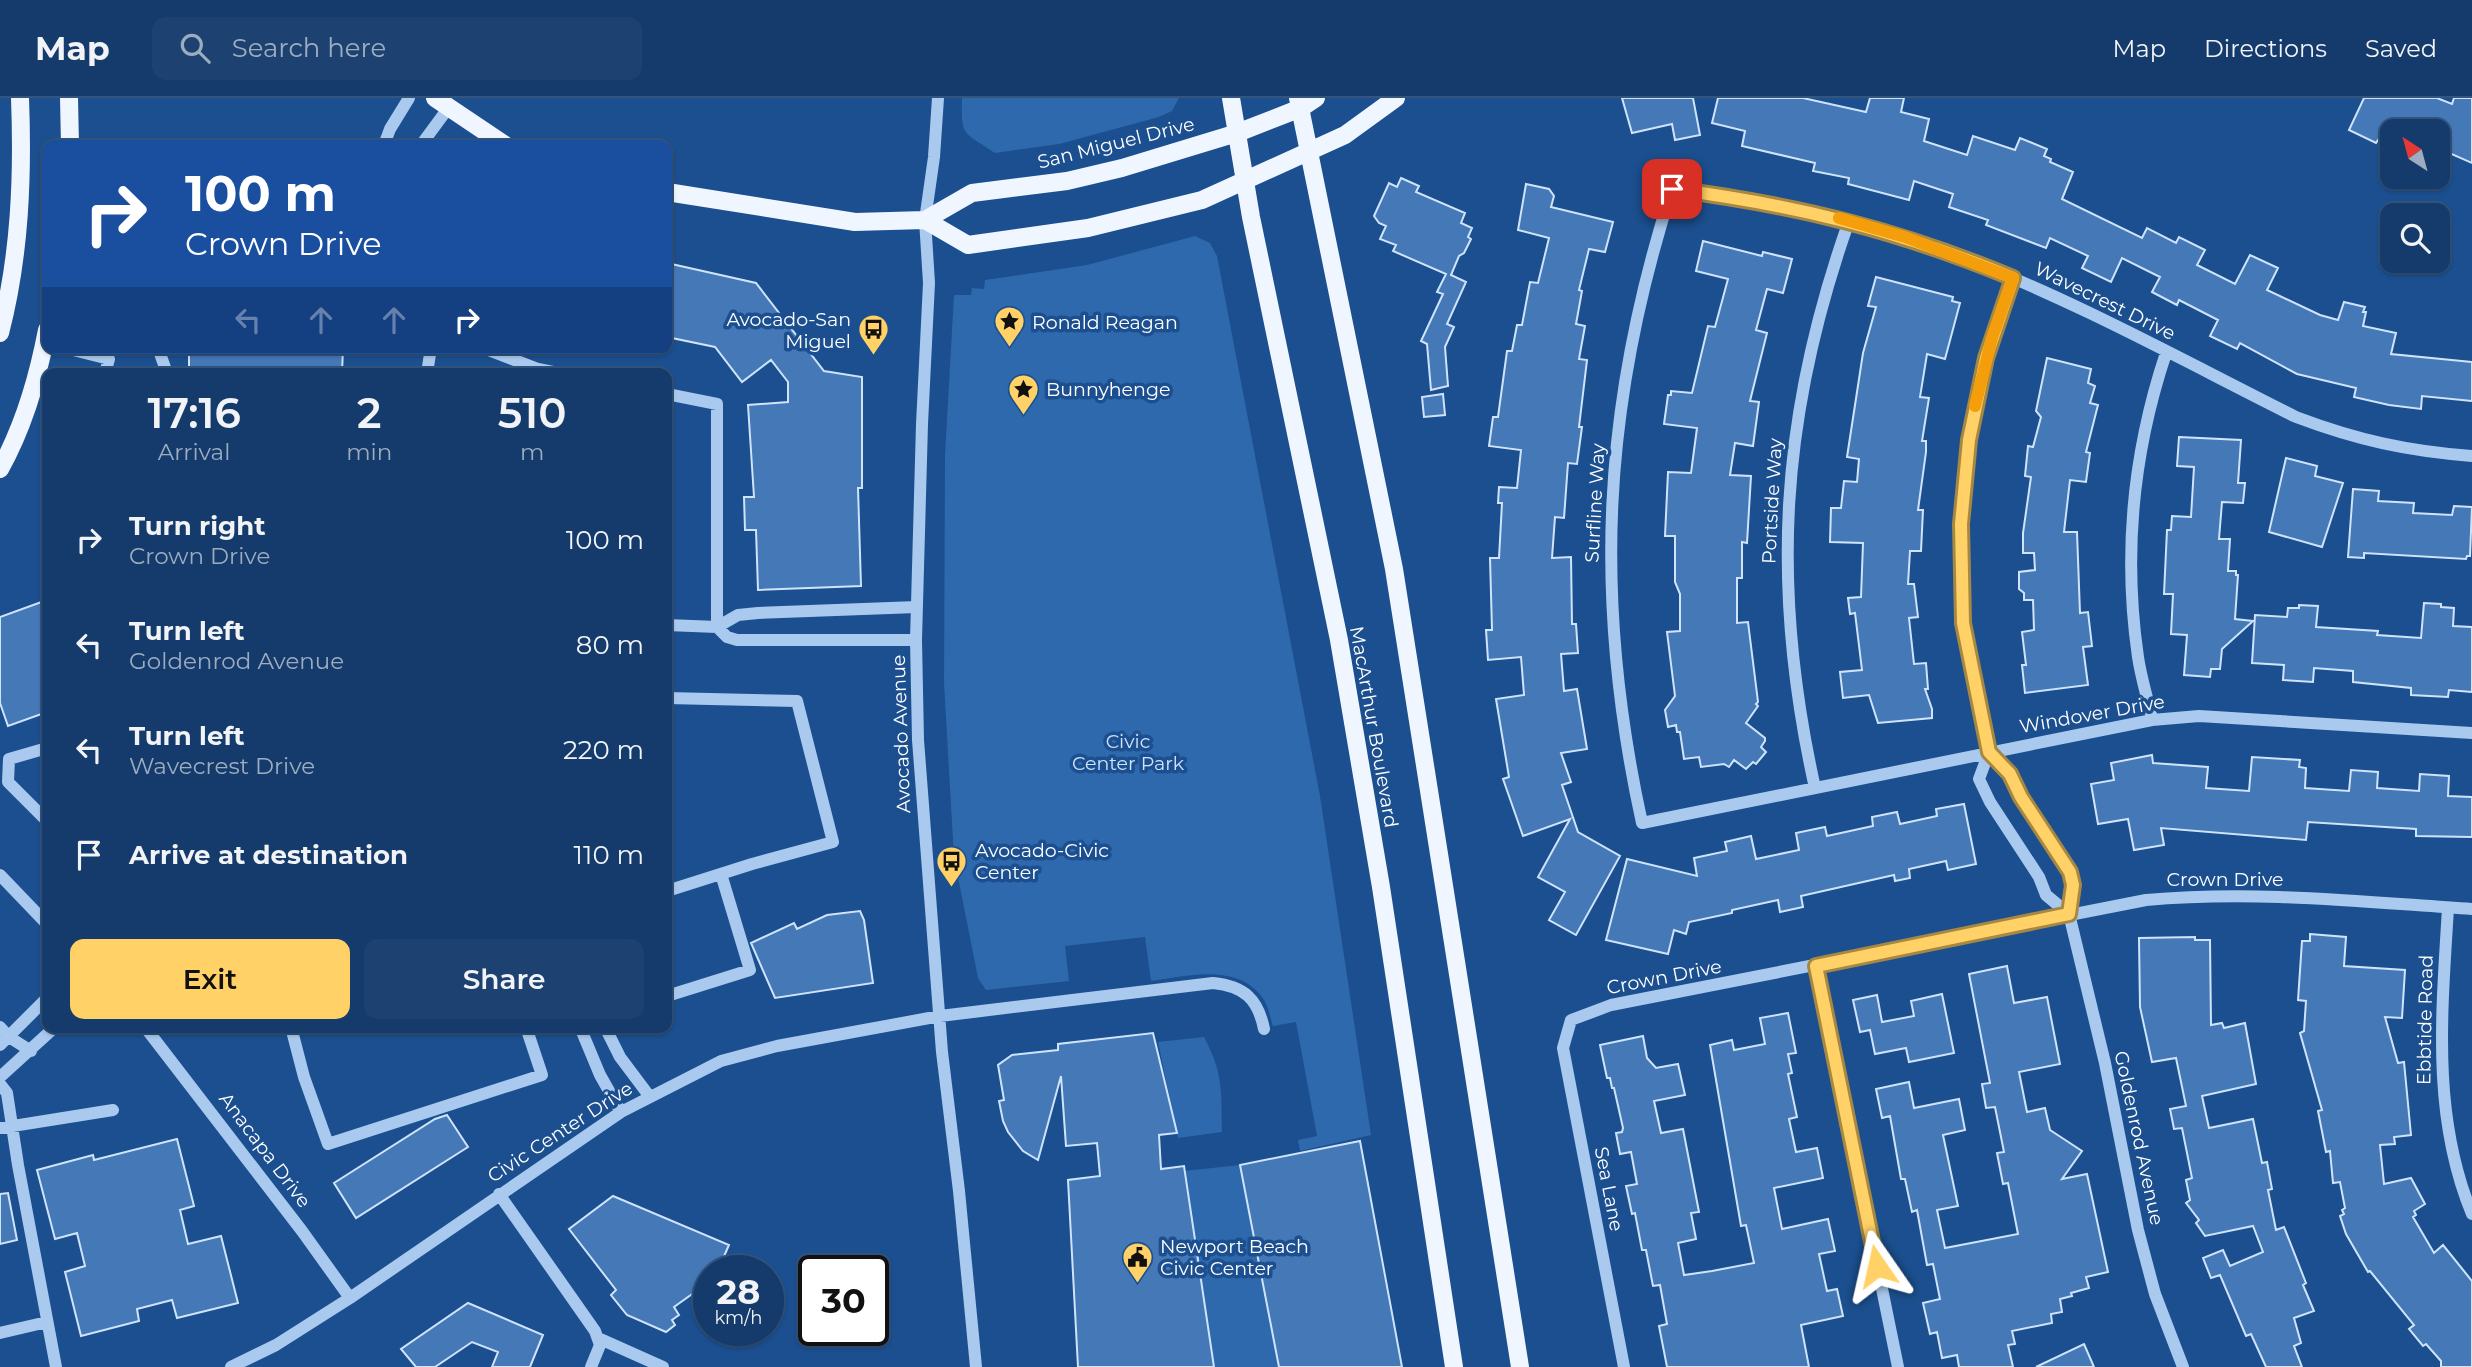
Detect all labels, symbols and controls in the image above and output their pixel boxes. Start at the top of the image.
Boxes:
search box [152,17,642,80]
text: Map [35,28,110,68]
icon: search [176,29,214,67]
text: Search here [232,32,386,64]
text: Map [2113,34,2166,63]
text: Directions [2204,34,2327,63]
text: Saved [2365,34,2437,63]
street label: San Miguel Drive [1035,112,1197,174]
north arrow [2380,119,2450,189]
map controls [2380,119,2450,273]
pin [1642,159,1702,219]
text: 100 m [185,164,336,223]
icon: right [70,168,161,259]
icon: arrive [1653,170,1691,208]
button: search [2380,203,2450,273]
text: Crown Drive [185,224,382,263]
street label: Wavecrest Drive [2031,257,2179,345]
icon: left [229,301,267,339]
icon: ahead [302,301,340,339]
icon: ahead [375,301,413,339]
icon: right [448,301,486,339]
place icon: Ronald Reagan [992,305,1026,349]
place label: Avocado-San Miguel [726,308,851,353]
place label: Ronald Reagan [1032,311,1178,334]
bus stop icon: Avocado-San Miguel [857,313,891,357]
place icon: Bunnyhenge [1006,372,1040,416]
place label: Bunnyhenge [1046,378,1170,401]
text: 17:16 [147,387,241,439]
text: 2 [357,387,381,439]
text: 510 [498,387,567,439]
street label: Portside Way [1757,437,1787,564]
text: Arrival [158,438,230,466]
text: min [346,438,392,466]
text: m [520,438,544,466]
street label: Surfline Way [1580,442,1610,563]
text: Turn right [129,510,265,542]
icon: right [70,521,108,559]
text: 100 m [566,524,644,556]
text: Crown Drive [129,542,270,570]
text: Turn left [129,615,245,647]
street label: MacArthur Boulevard [1345,624,1403,830]
icon: left [70,626,108,664]
text: 80 m [576,629,644,661]
text: Goldenrod Avenue [129,647,344,675]
street label: Avocado Avenue [887,654,915,814]
street label: Windover Drive [2018,690,2166,738]
text: Turn left [129,720,245,752]
park label: Civic Center Park [1072,730,1185,775]
icon: left [70,731,108,769]
text: 220 m [563,734,644,766]
text: Wavecrest Drive [129,752,315,780]
icon: arrive [70,836,108,874]
text: Arrive at destination [129,839,408,871]
text: 110 m [574,839,644,871]
place label: Avocado-Civic Center [975,839,1109,884]
bus stop icon: Avocado-Civic Center [935,844,969,888]
street label: Crown Drive [2167,868,2283,891]
button: Exit [70,939,350,1019]
button: Share [364,939,644,1019]
street label: Crown Drive [1604,955,1724,999]
street label: Ebbtide Road [2412,955,2438,1085]
street label: Goldenrod Avenue [2109,1049,2169,1227]
street label: Civic Center Drive [483,1077,637,1187]
street label: Anacapa Drive [214,1088,316,1212]
street label: Sea Lane [1590,1145,1628,1233]
position arrow [1840,1229,1914,1303]
place label: Newport Beach Civic Center [1160,1235,1309,1280]
public building icon: Newport Beach Civic Center [1120,1240,1154,1284]
speed limit sign: 30 [798,1255,889,1346]
text: 28 [717,1270,760,1313]
text: km/h [714,1307,763,1329]

